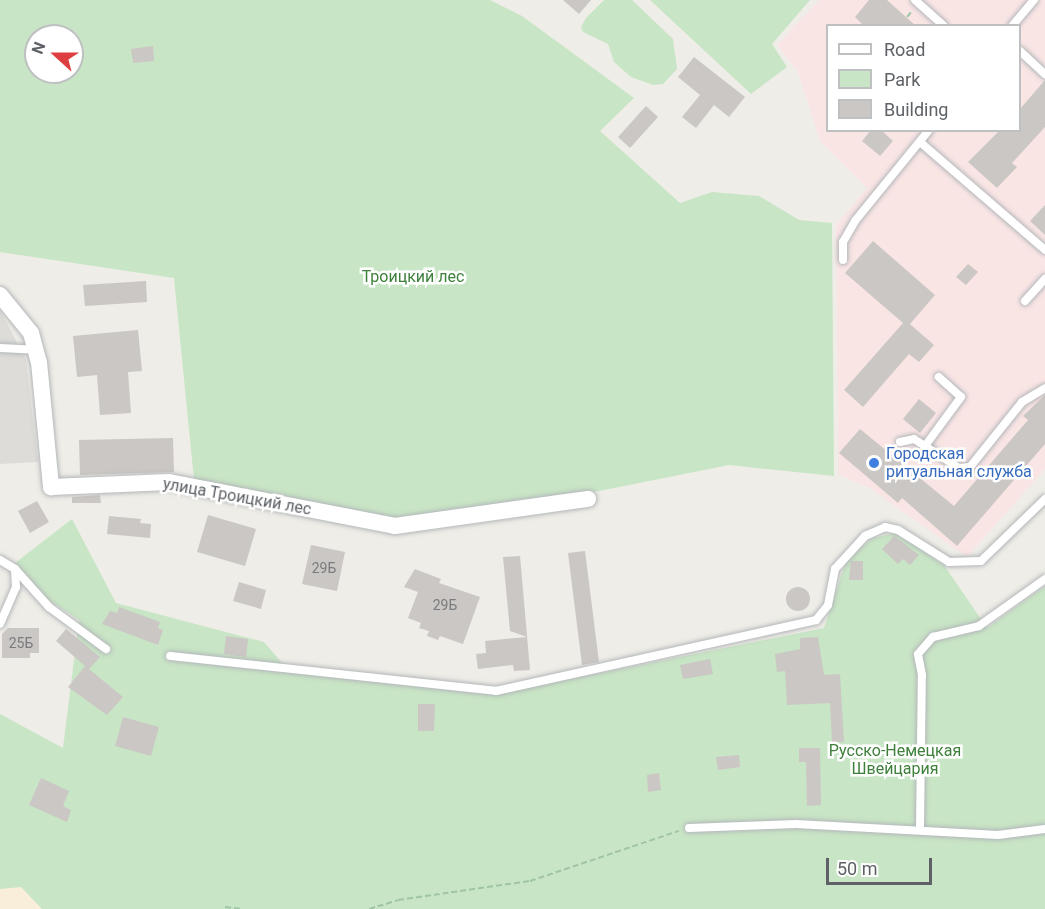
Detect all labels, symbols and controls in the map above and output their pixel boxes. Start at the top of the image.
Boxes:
north arrow [24,24,84,84]
legend [826,24,1021,132]
text: N [28,39,49,57]
text: Road [884,39,925,60]
text: Park [884,69,920,90]
text: Building [884,99,948,120]
park label: Троицкий лес [362,267,464,287]
place label: Городская ритуальная служба [886,444,1032,482]
marker: Городская ритуальная служба [867,456,881,470]
street label: улица Троицкий лес [161,474,313,520]
house number: 29Б [312,560,336,576]
house number: 29Б [433,597,457,613]
house number: 25Б [9,635,33,651]
park label: Русско-Немецкая Швейцария [829,741,961,779]
scale bar [829,846,936,884]
text: 50 m [837,858,877,879]

